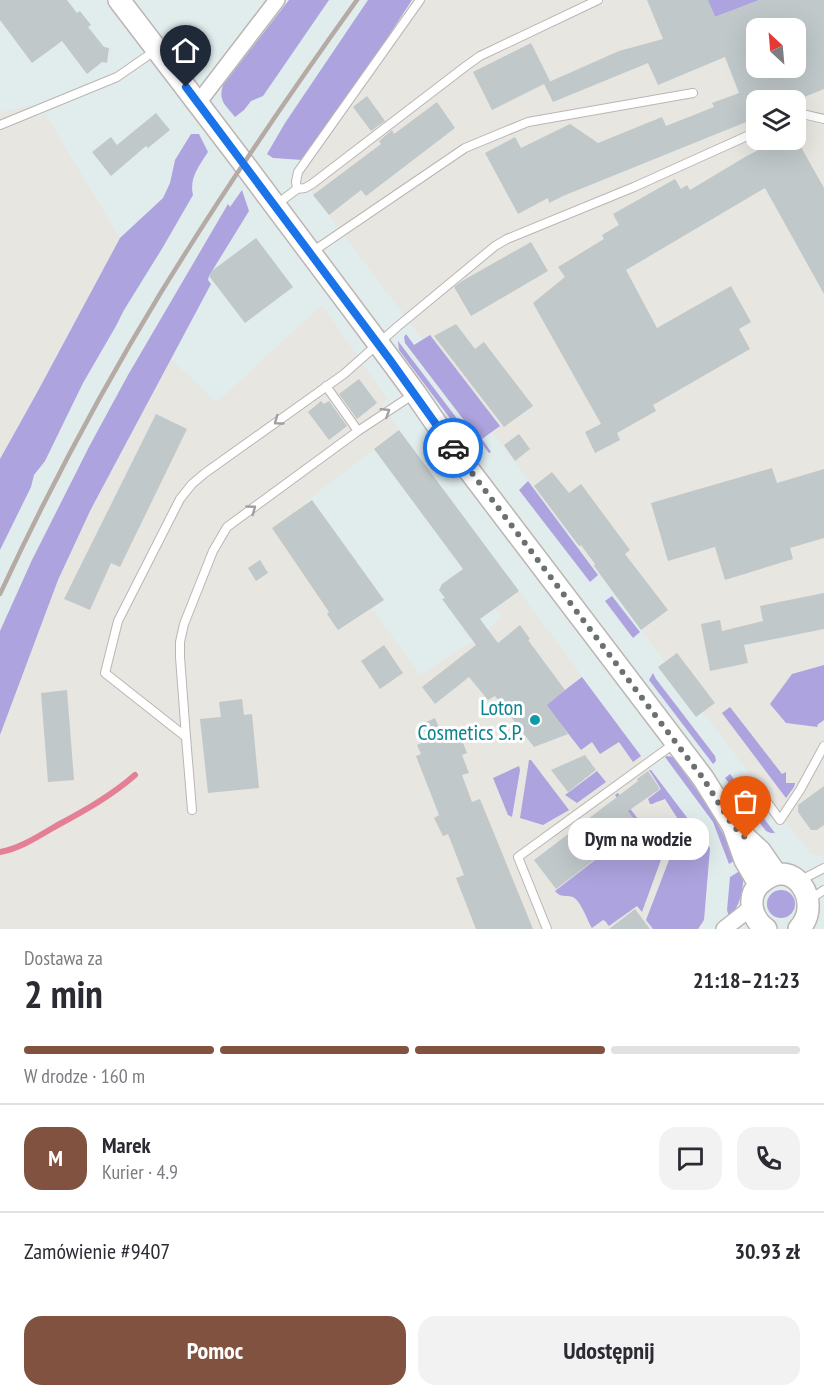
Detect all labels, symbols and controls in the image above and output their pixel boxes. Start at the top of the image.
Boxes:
north arrow [746,18,806,78]
map controls [746,18,806,150]
pin [160,25,211,87]
icon: home [169,34,202,67]
button: layers [746,90,806,150]
one-way arrow [380,408,390,420]
one-way arrow [274,413,285,424]
courier [423,418,483,478]
icon: car [437,432,470,465]
one-way arrow [246,505,257,516]
place label: Loton Cosmetics S.P. [418,693,523,746]
marker: Loton Cosmetics S.P. [528,713,542,727]
pin [720,776,771,838]
icon: bag [729,785,762,818]
callout: Dym na wodzie [569,817,710,859]
text: Dym na wodzie [585,826,692,852]
text: Dostawa za [24,945,103,971]
text: 21:18–21:23 [693,966,800,994]
text: 2 min [24,968,103,1019]
text: W drodze · 160 m [24,1063,145,1089]
button: chat [659,1127,722,1190]
button: phone [737,1127,800,1190]
text: Marek [102,1131,151,1159]
text: M [48,1144,63,1172]
text: Kurier · 4.9 [102,1159,178,1185]
text: Zamówienie #9407 [24,1237,170,1265]
text: 30.93 zł [735,1237,800,1265]
button: Pomoc [24,1316,406,1385]
button: Udostępnij [418,1316,800,1385]

